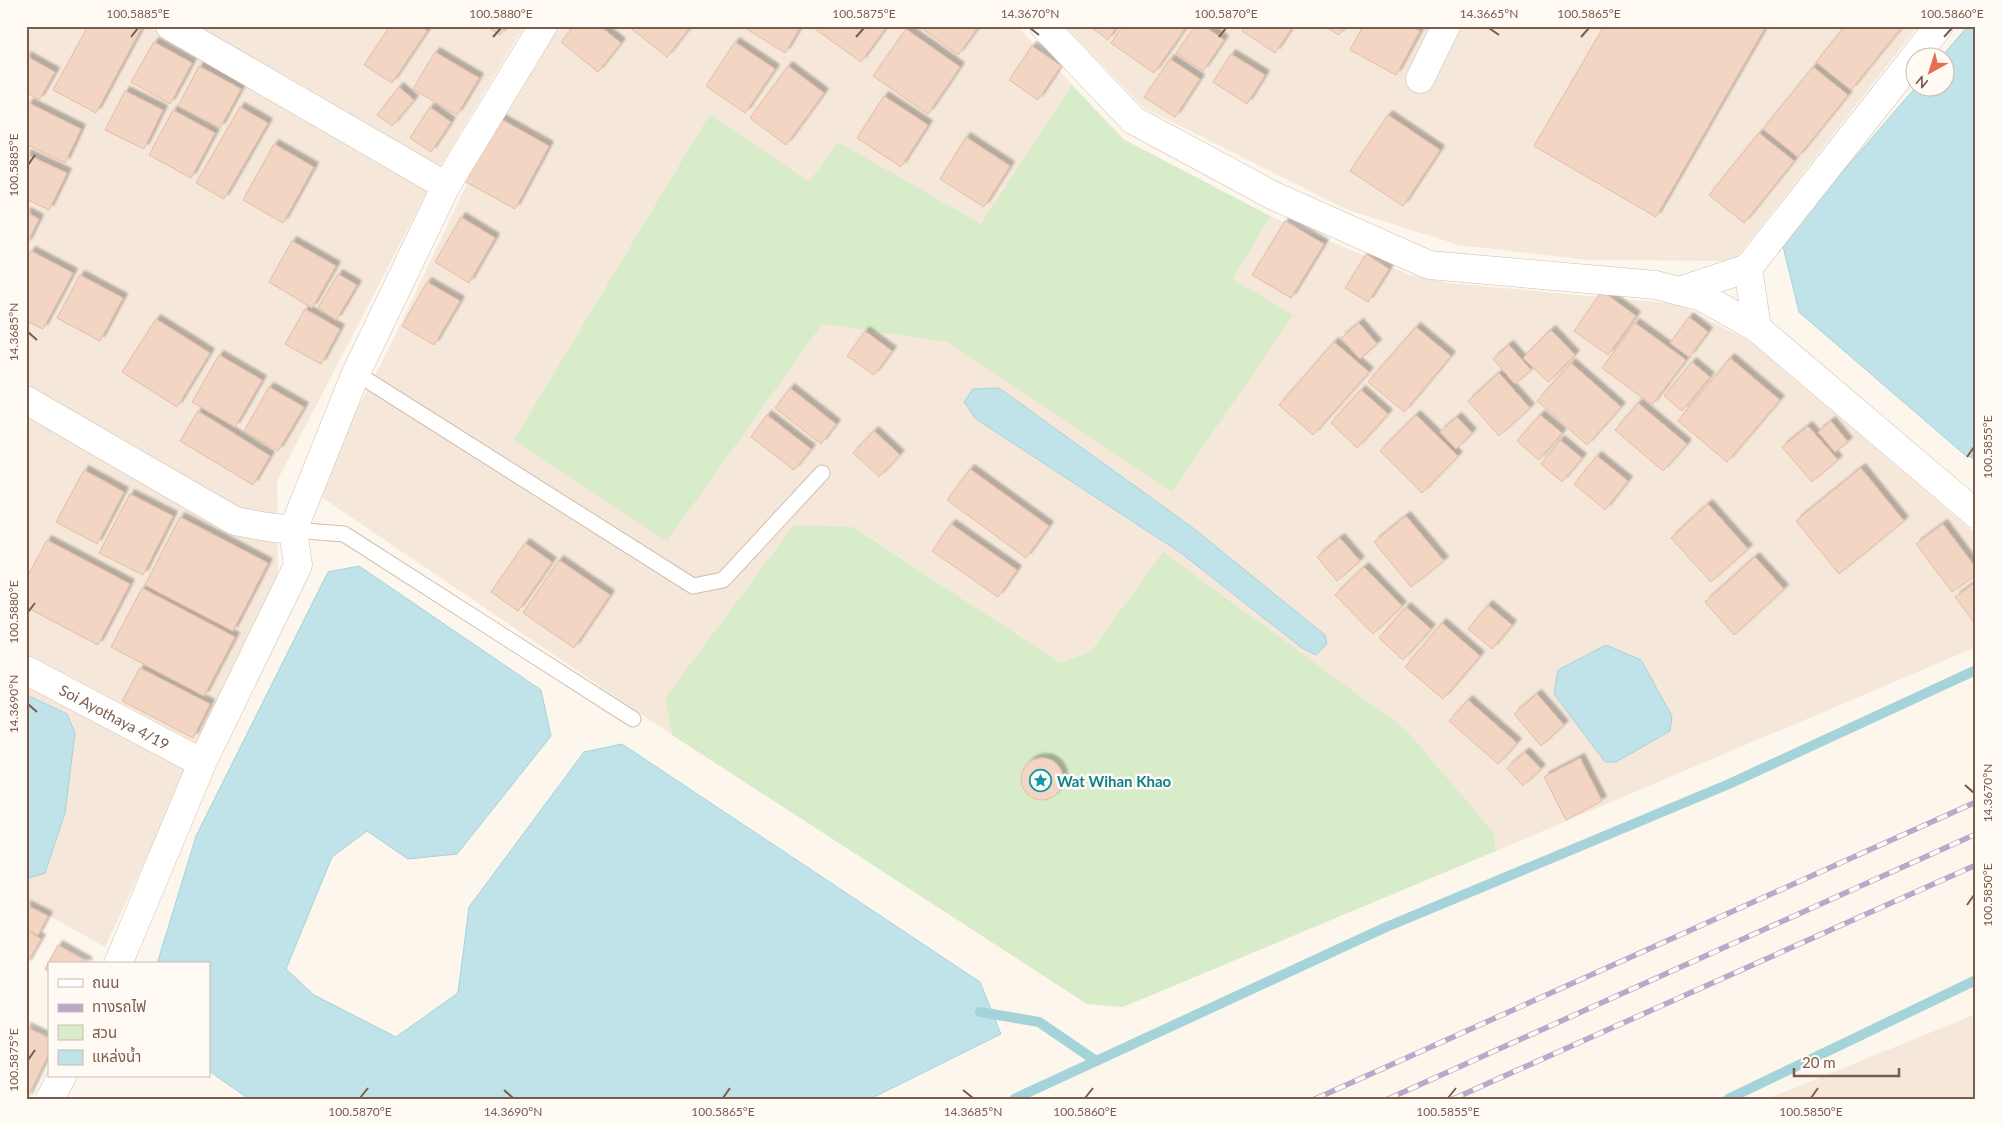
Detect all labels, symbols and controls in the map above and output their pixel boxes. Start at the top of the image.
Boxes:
text: 100.5885°E [106,6,170,21]
text: 100.5880°E [469,6,533,21]
text: 100.5875°E [832,6,896,21]
text: 14.3670°N [1001,6,1059,21]
text: 100.5870°E [1194,6,1258,21]
text: 14.3665°N [1460,6,1518,21]
text: 100.5865°E [1557,6,1621,21]
text: 100.5860°E [1920,6,1984,21]
north arrow [1904,48,1954,98]
text: N [1912,72,1931,92]
text: 100.5885°E [6,133,21,197]
text: 14.3685°N [6,303,21,361]
text: 100.5855°E [1980,415,1995,479]
text: 100.5880°E [6,580,21,644]
text: 14.3690°N [6,675,21,733]
street label: Soi Ayothaya 4/19 [56,680,172,753]
text: 14.3670°N [1980,764,1995,822]
place icon: Wat Wihan Khao [1029,769,1053,793]
place label: Wat Wihan Khao [1057,772,1172,790]
text: 100.5850°E [1980,863,1995,927]
legend [48,962,210,1078]
text: ถนน [92,973,119,991]
text: ทางรถไฟ [92,997,146,1015]
text: สวน [92,1023,117,1041]
text: 100.5875°E [6,1028,21,1092]
scale bar [1794,1045,1900,1077]
text: แหล่งน้ำ [92,1046,141,1065]
text: 20 m [1802,1053,1836,1071]
text: 100.5870°E [328,1104,392,1119]
text: 14.3690°N [484,1104,542,1119]
text: 100.5865°E [691,1104,755,1119]
text: 14.3685°N [944,1104,1002,1119]
text: 100.5860°E [1053,1104,1117,1119]
text: 100.5855°E [1416,1104,1480,1119]
text: 100.5850°E [1779,1104,1843,1119]

